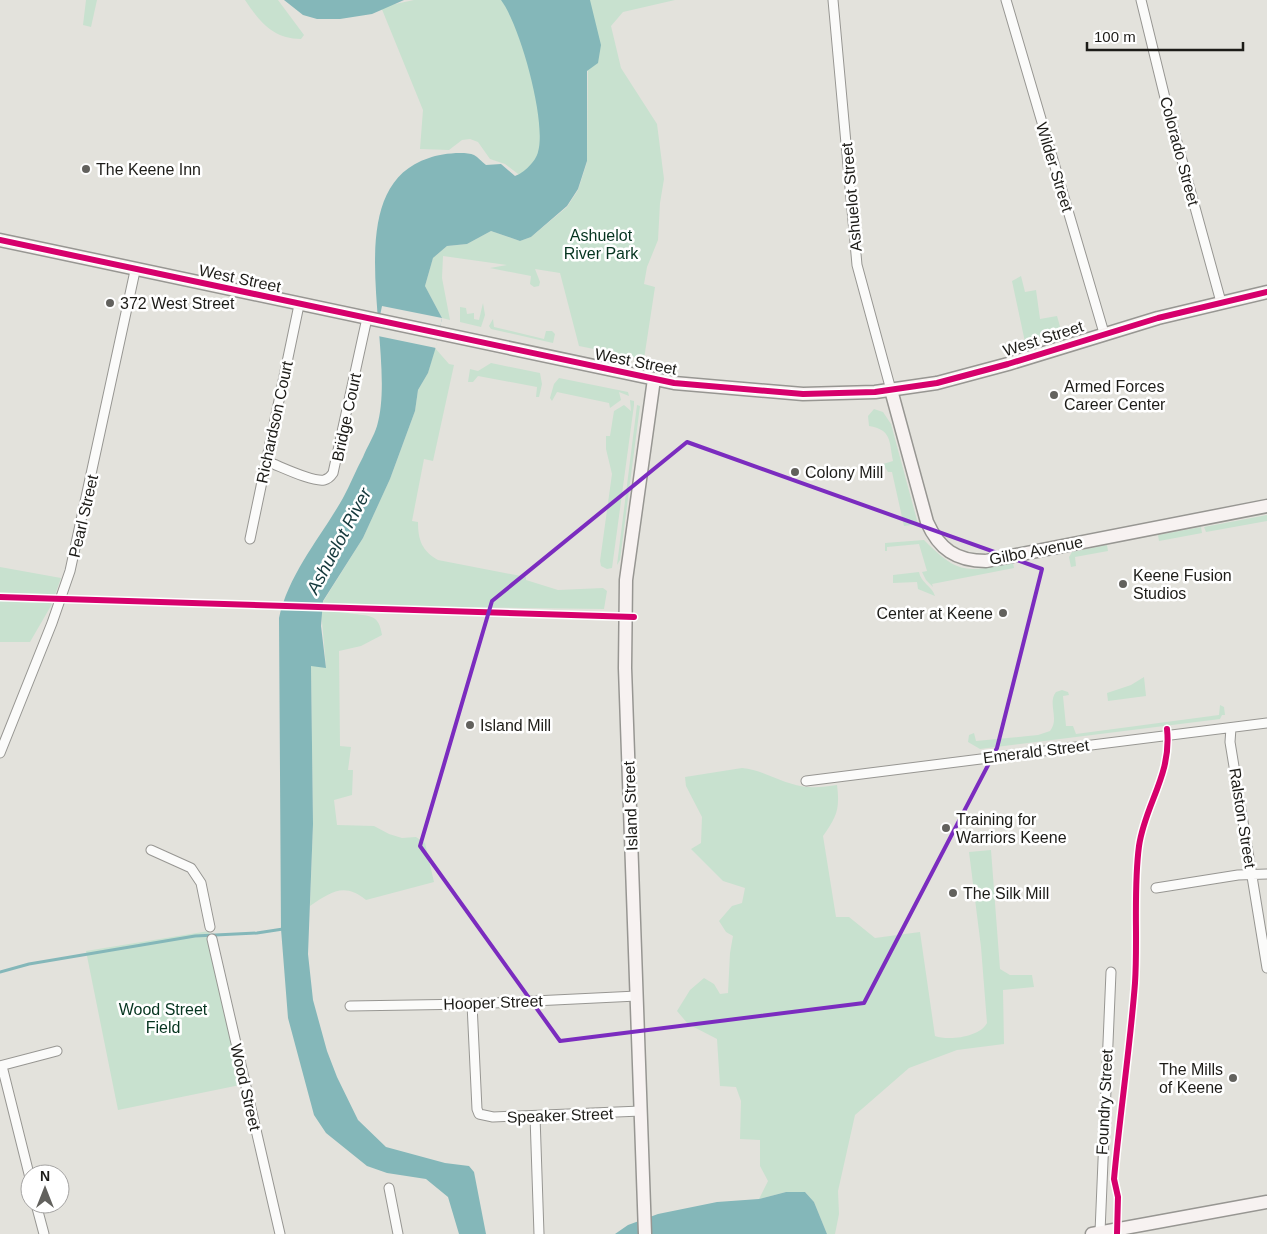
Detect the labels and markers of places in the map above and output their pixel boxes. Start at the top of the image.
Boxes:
place label: The Keene Inn [96,161,201,178]
marker: The Keene Inn [80,163,92,175]
place label: 372 West Street [120,295,235,312]
marker: 372 West Street [104,297,116,309]
place label: Armed Forces Career Center [1064,378,1166,413]
marker: Armed Forces Career Center [1048,389,1060,401]
place label: Colony Mill [805,464,883,481]
marker: Colony Mill [789,466,801,478]
place label: Keene Fusion Studios [1133,567,1232,602]
marker: Keene Fusion Studios [1117,578,1129,590]
place label: Center at Keene [876,605,993,622]
marker: Center at Keene [997,607,1009,619]
place label: Island Mill [480,717,551,734]
marker: Island Mill [464,719,476,731]
place label: Training for Warriors Keene [956,811,1067,846]
marker: Training for Warriors Keene [940,822,952,834]
place label: The Silk Mill [963,885,1049,902]
marker: The Silk Mill [947,887,959,899]
place label: The Mills of Keene [1159,1061,1223,1096]
marker: The Mills of Keene [1227,1072,1239,1084]

